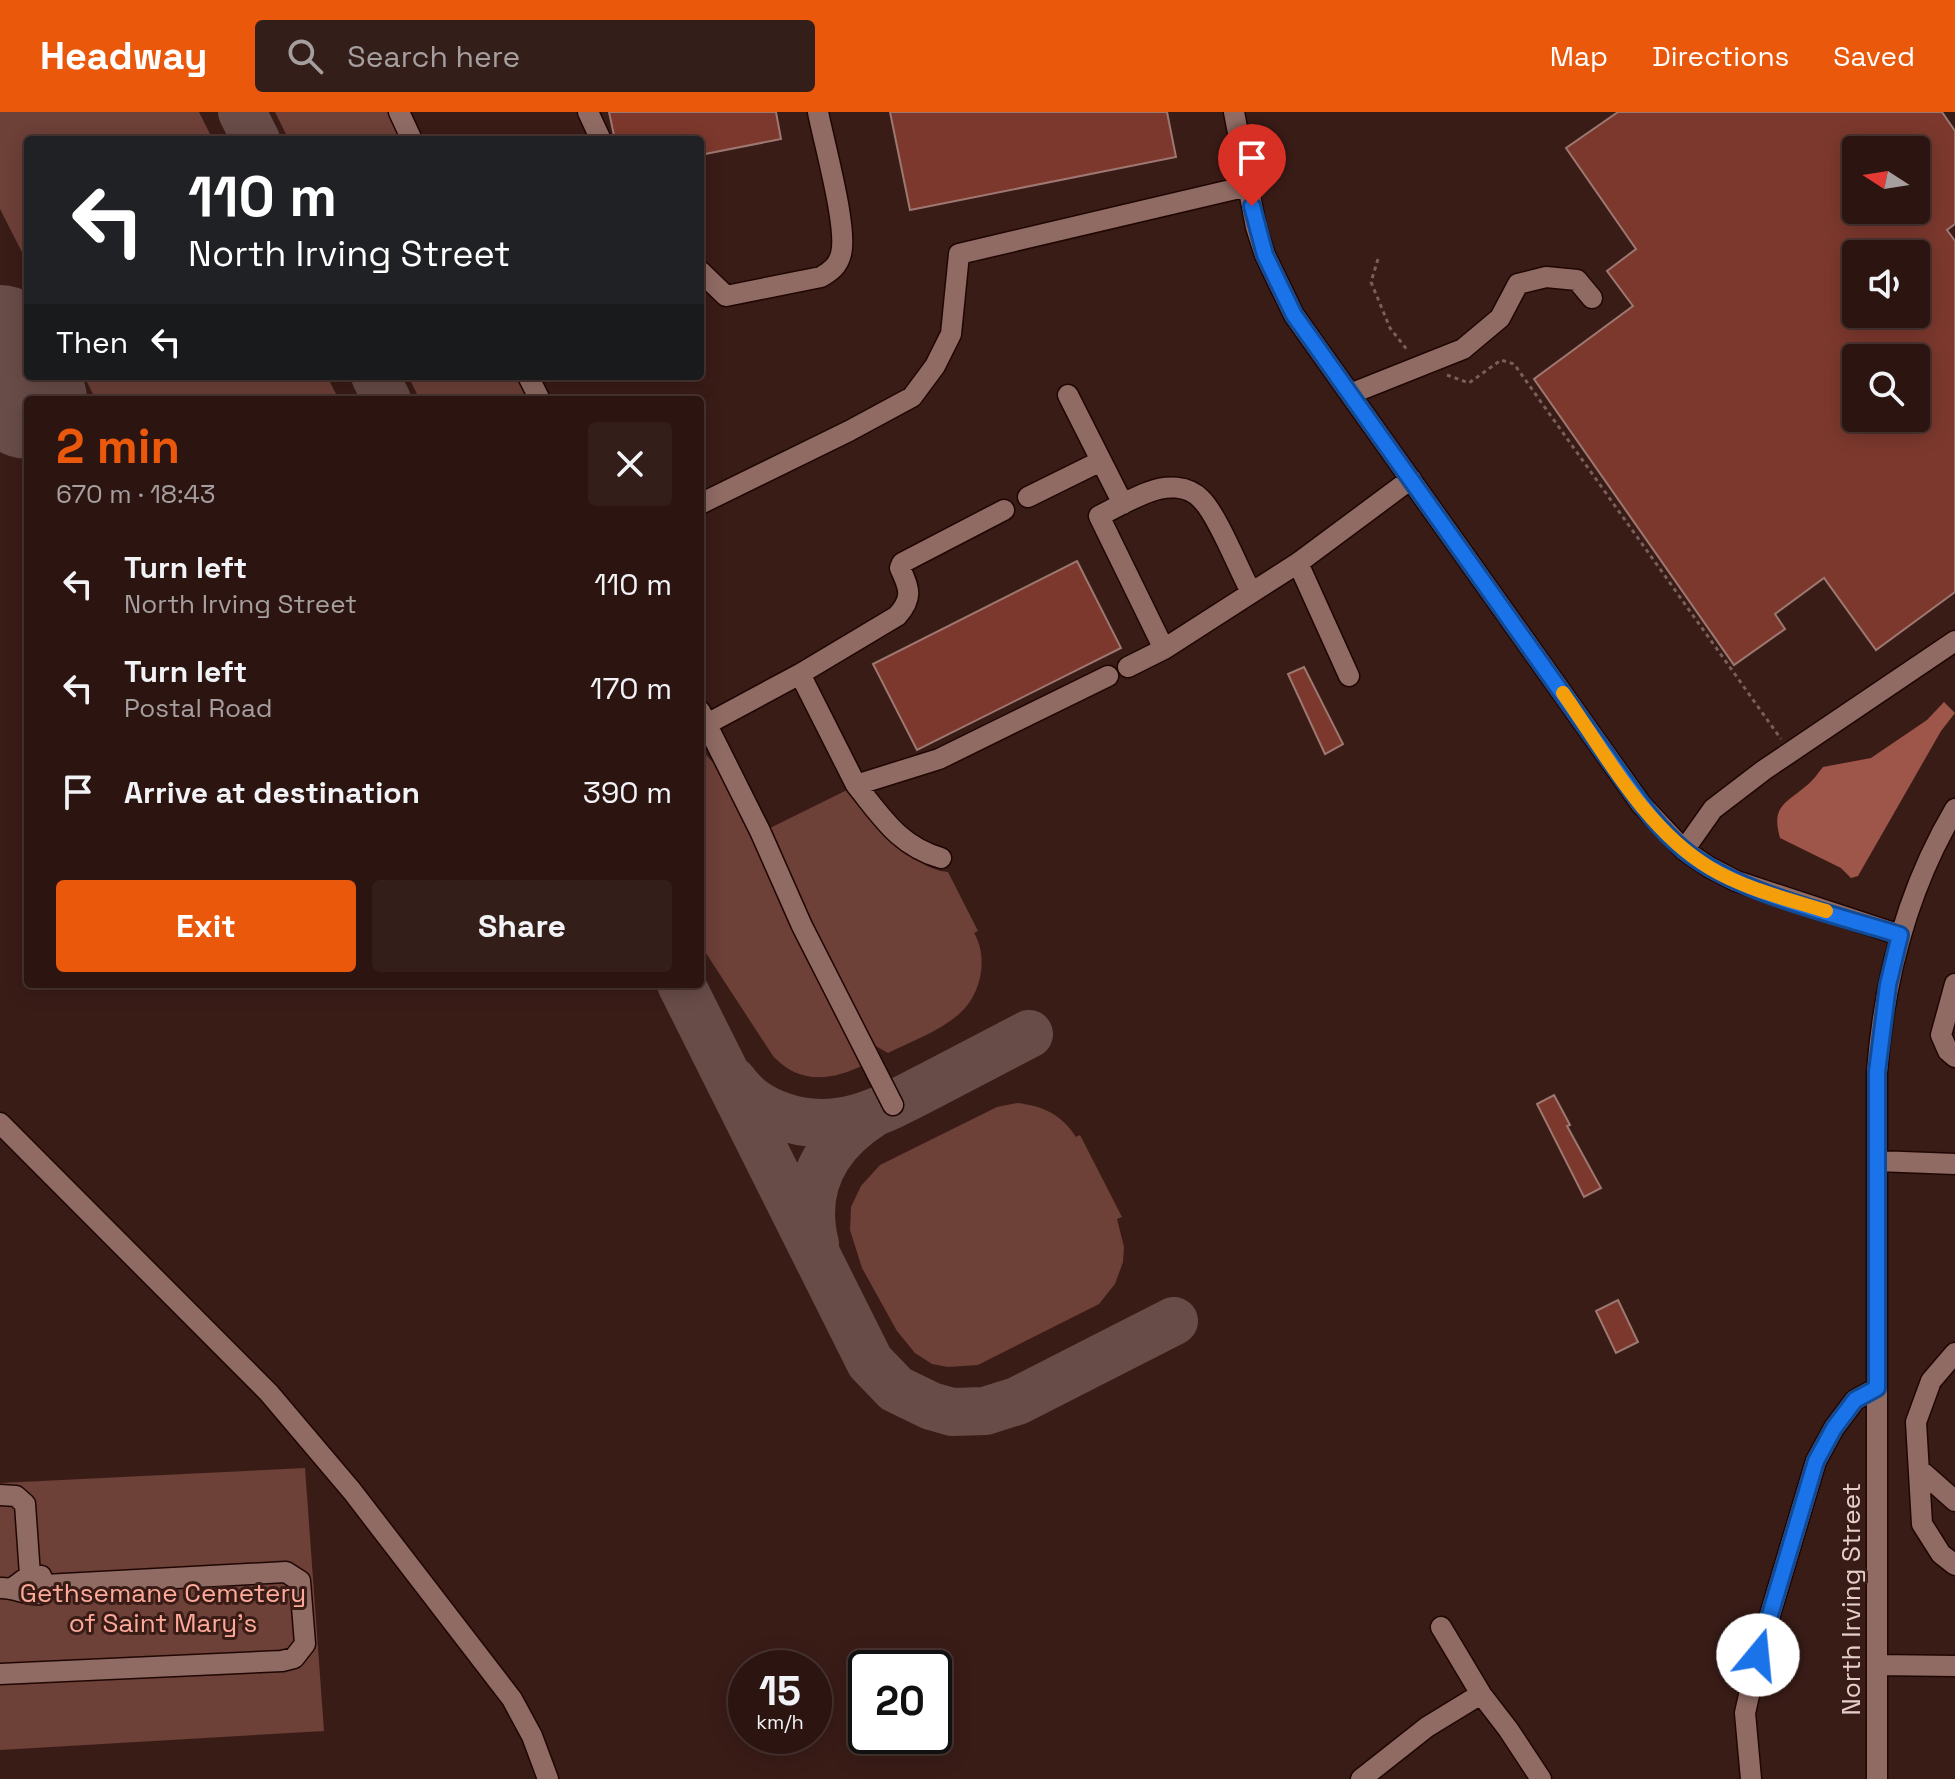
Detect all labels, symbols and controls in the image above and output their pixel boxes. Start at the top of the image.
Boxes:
search box [255,20,815,92]
text: Headway [40,32,207,80]
icon: search [283,34,327,78]
text: Search here [347,37,520,76]
text: Map [1550,38,1608,74]
text: Directions [1652,38,1789,74]
text: Saved [1833,38,1915,74]
pin [1218,124,1286,206]
icon: arrive [1230,136,1274,180]
north arrow [1842,136,1930,224]
map controls [1842,136,1930,432]
text: 110 m [188,161,337,232]
icon: left [56,168,160,272]
text: North Irving Street [188,231,511,277]
button: sound [1842,240,1930,328]
icon: left [144,320,188,364]
text: Then [56,323,128,362]
button: search [1842,344,1930,432]
text: 2 min [56,416,180,477]
button: close [588,422,672,506]
text: 670 m · 18:43 [56,477,216,511]
text: Turn left [124,548,247,587]
icon: left [56,562,100,606]
text: 110 m [594,565,672,604]
text: North Irving Street [124,587,357,621]
text: Turn left [124,652,247,691]
icon: left [56,666,100,710]
text: 170 m [590,669,672,708]
text: Postal Road [124,691,272,725]
icon: arrive [56,770,100,814]
text: Arrive at destination [124,773,420,812]
text: 390 m [583,773,672,812]
button: Exit [56,880,356,972]
button: Share [372,880,672,972]
street label: North Irving Street [1834,1482,1868,1716]
park label: Gethsemane Cemetery of Saint Mary's [20,1576,306,1640]
position arrow [1716,1613,1800,1697]
speed limit sign: 20 [848,1650,952,1754]
text: 15 [759,1666,801,1717]
text: km/h [756,1709,804,1735]

